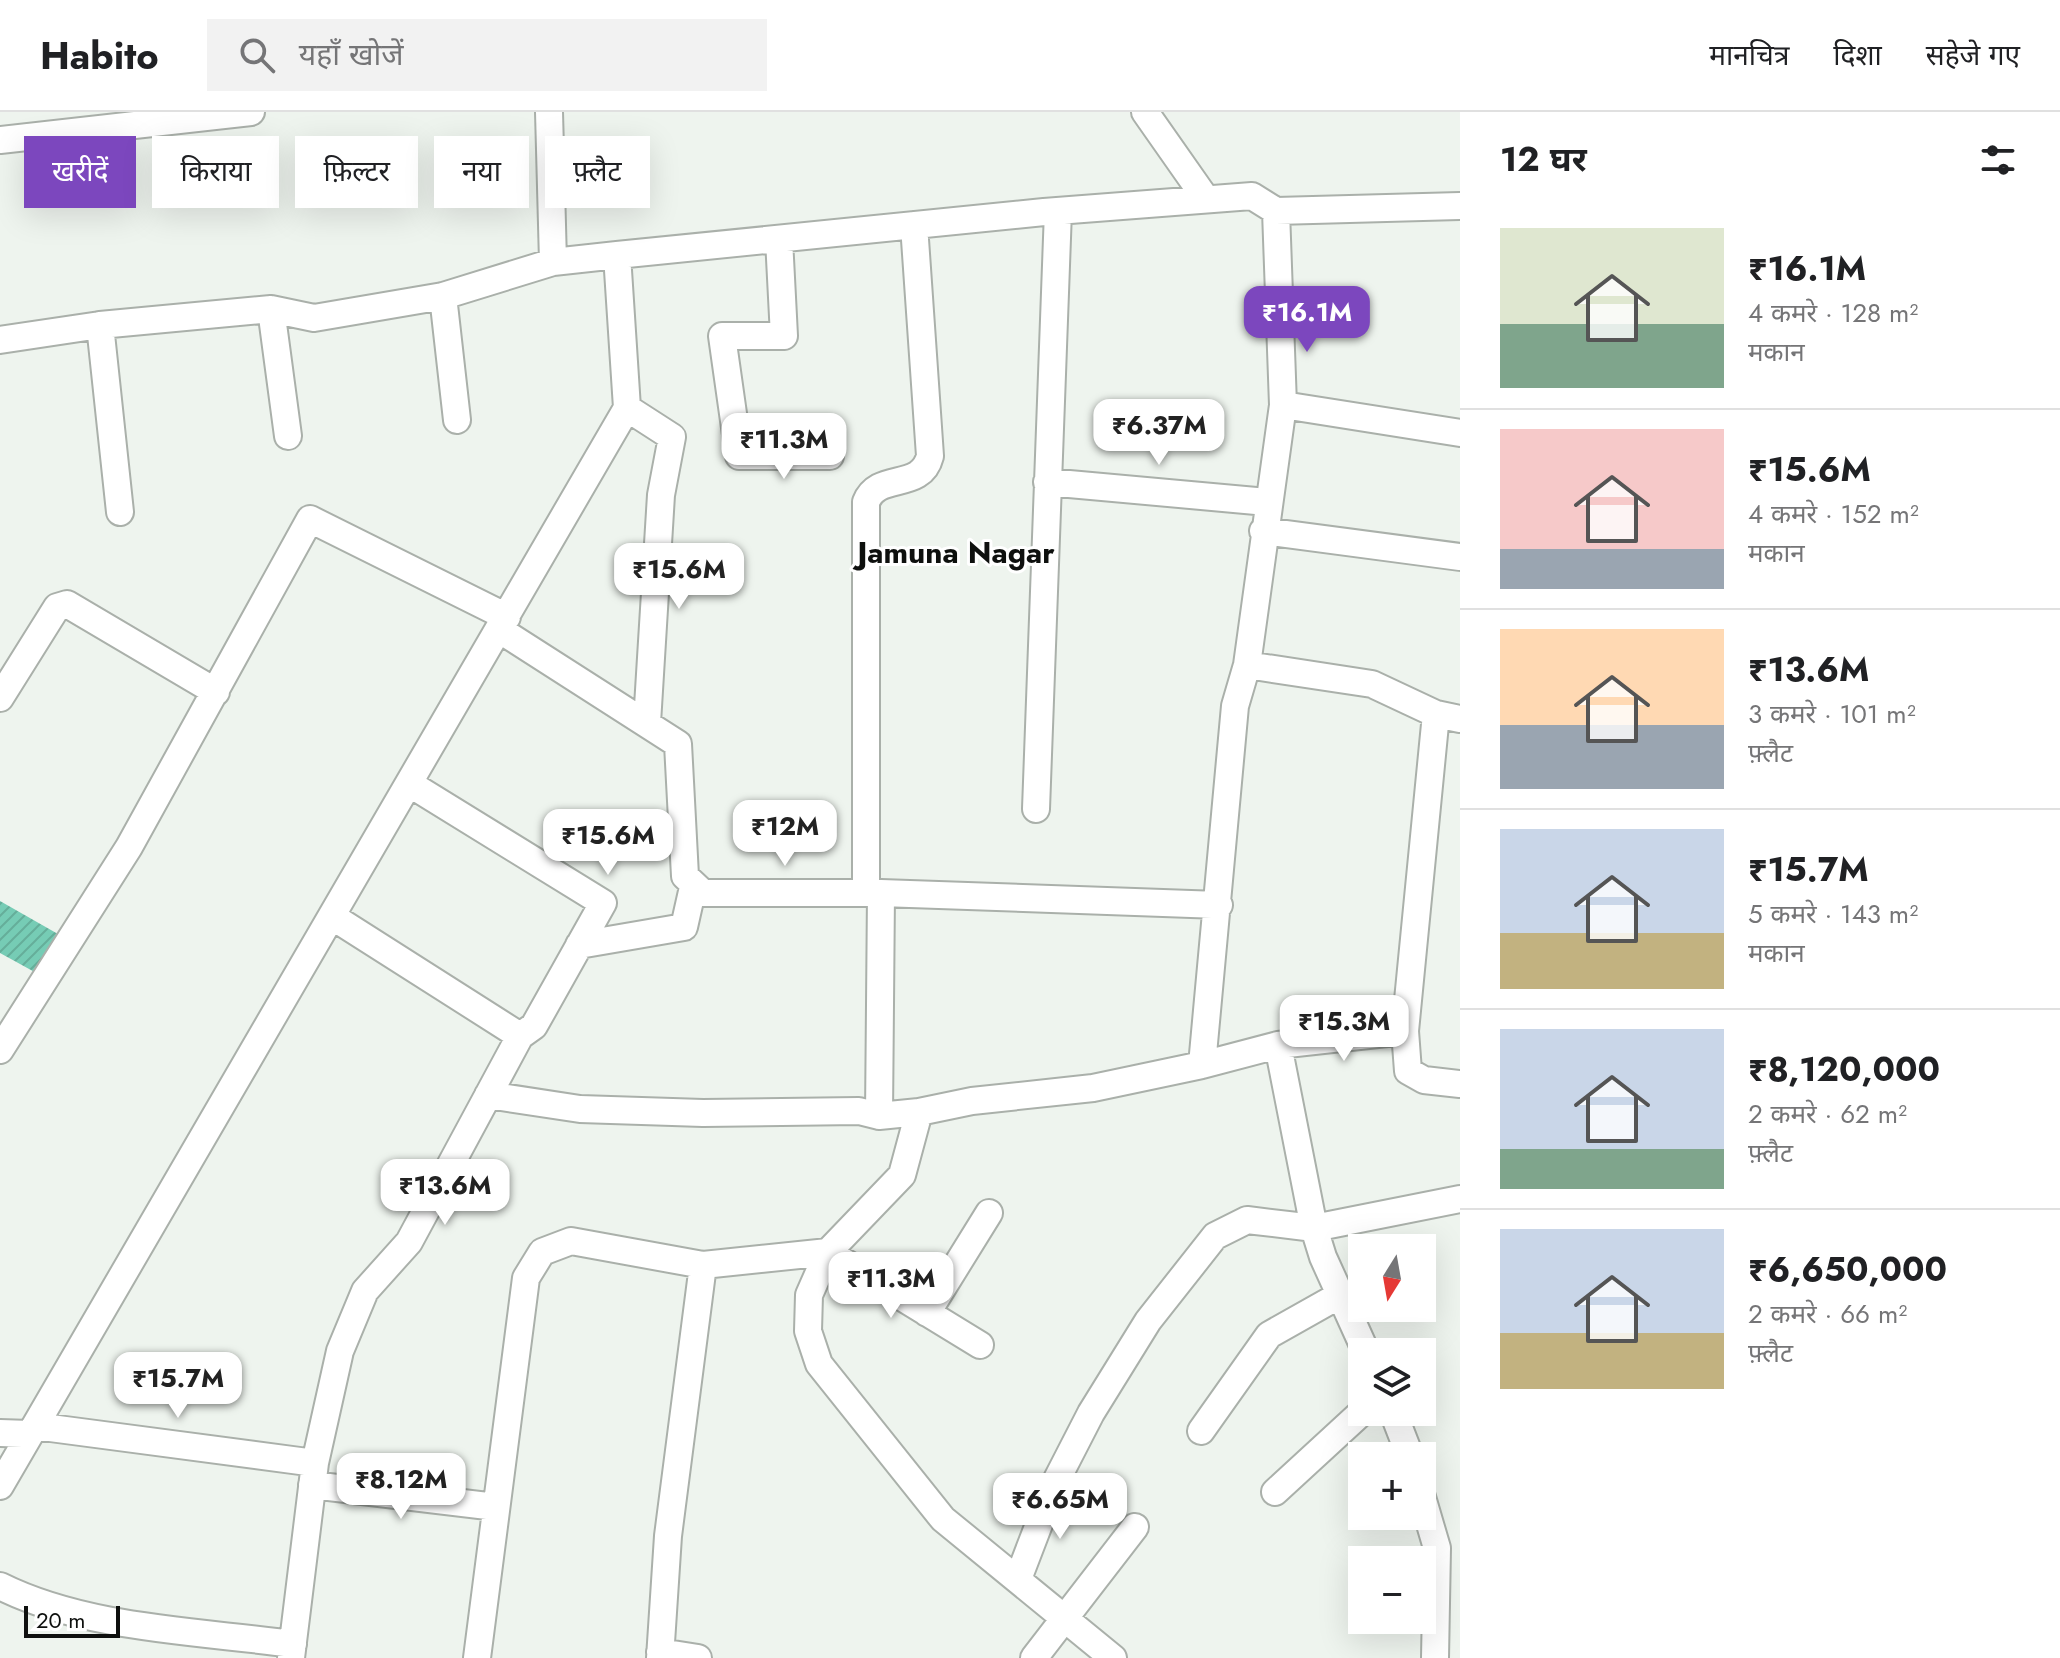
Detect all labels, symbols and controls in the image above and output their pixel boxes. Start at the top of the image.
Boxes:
search box [207,19,767,91]
text: Habito [40,28,159,83]
icon: search [235,33,279,77]
text: यहाँ खोजें [299,33,403,76]
text: मानचित्र [1709,35,1789,76]
text: दिशा [1833,35,1882,76]
text: सहेजे गए [1926,35,2020,76]
text: 12 घर [1500,135,1587,184]
chip: खरीदें [24,136,136,208]
chip: किराया [152,136,279,208]
chip: फ़िल्टर [295,136,418,208]
chip: नया [434,136,529,208]
chip: फ़्लैट [545,136,650,208]
icon: filters [1976,138,2020,182]
text: ₹16.1M [1748,244,1866,293]
icon: home [1564,260,1660,356]
pin: ₹16.1M [1242,286,1372,354]
text: ₹16.1M [1262,293,1352,331]
text: 4 कमरे · 128 m² [1748,294,1918,332]
text: मकान [1748,333,1805,371]
pin: ₹6.37M [1094,399,1224,467]
text: ₹6.37M [1111,406,1207,444]
pin: ₹11.3M [719,413,849,481]
text: ₹11.3M [739,420,829,458]
text: ₹15.6M [1748,445,1871,494]
icon: home [1564,461,1660,557]
text: 4 कमरे · 152 m² [1748,495,1919,533]
district label: Jamuna Nagar [852,531,1055,574]
text: मकान [1748,534,1805,572]
pin: ₹15.6M [614,543,744,611]
text: ₹15.6M [632,550,726,588]
text: ₹13.6M [1748,645,1869,694]
icon: home [1564,661,1660,757]
text: 3 कमरे · 101 m² [1748,695,1916,733]
text: फ़्लैट [1748,734,1793,772]
pin: ₹12M [738,800,832,868]
text: ₹12M [751,807,819,845]
pin: ₹15.6M [543,809,673,877]
text: ₹15.6M [561,816,655,854]
text: ₹15.7M [1748,845,1868,894]
icon: home [1564,861,1660,957]
text: 5 कमरे · 143 m² [1748,895,1918,933]
text: मकान [1748,934,1805,972]
pin: ₹15.3M [1279,995,1409,1063]
text: ₹15.3M [1298,1002,1390,1040]
text: ₹8,120,000 [1748,1045,1940,1094]
icon: home [1564,1061,1660,1157]
text: 2 कमरे · 62 m² [1748,1095,1907,1133]
text: फ़्लैट [1748,1134,1793,1172]
pin: ₹13.6M [380,1159,510,1227]
text: ₹13.6M [399,1166,491,1204]
north arrow [1348,1234,1436,1322]
map controls [1348,1234,1436,1634]
text: ₹6,650,000 [1748,1245,1947,1294]
pin: ₹11.3M [826,1252,956,1320]
text: ₹11.3M [846,1259,936,1297]
icon: home [1564,1261,1660,1357]
text: 2 कमरे · 66 m² [1748,1295,1907,1333]
text: फ़्लैट [1748,1334,1793,1372]
button: layers [1348,1338,1436,1426]
pin: ₹15.7M [113,1352,243,1420]
text: ₹15.7M [132,1359,224,1397]
button: + [1348,1442,1436,1530]
pin: ₹8.12M [336,1453,466,1521]
text: ₹8.12M [355,1460,447,1498]
pin: ₹6.65M [995,1473,1125,1541]
text: ₹6.65M [1011,1480,1109,1518]
button: − [1348,1546,1436,1634]
scale bar [24,1602,120,1638]
text: 20 m [36,1604,85,1636]

